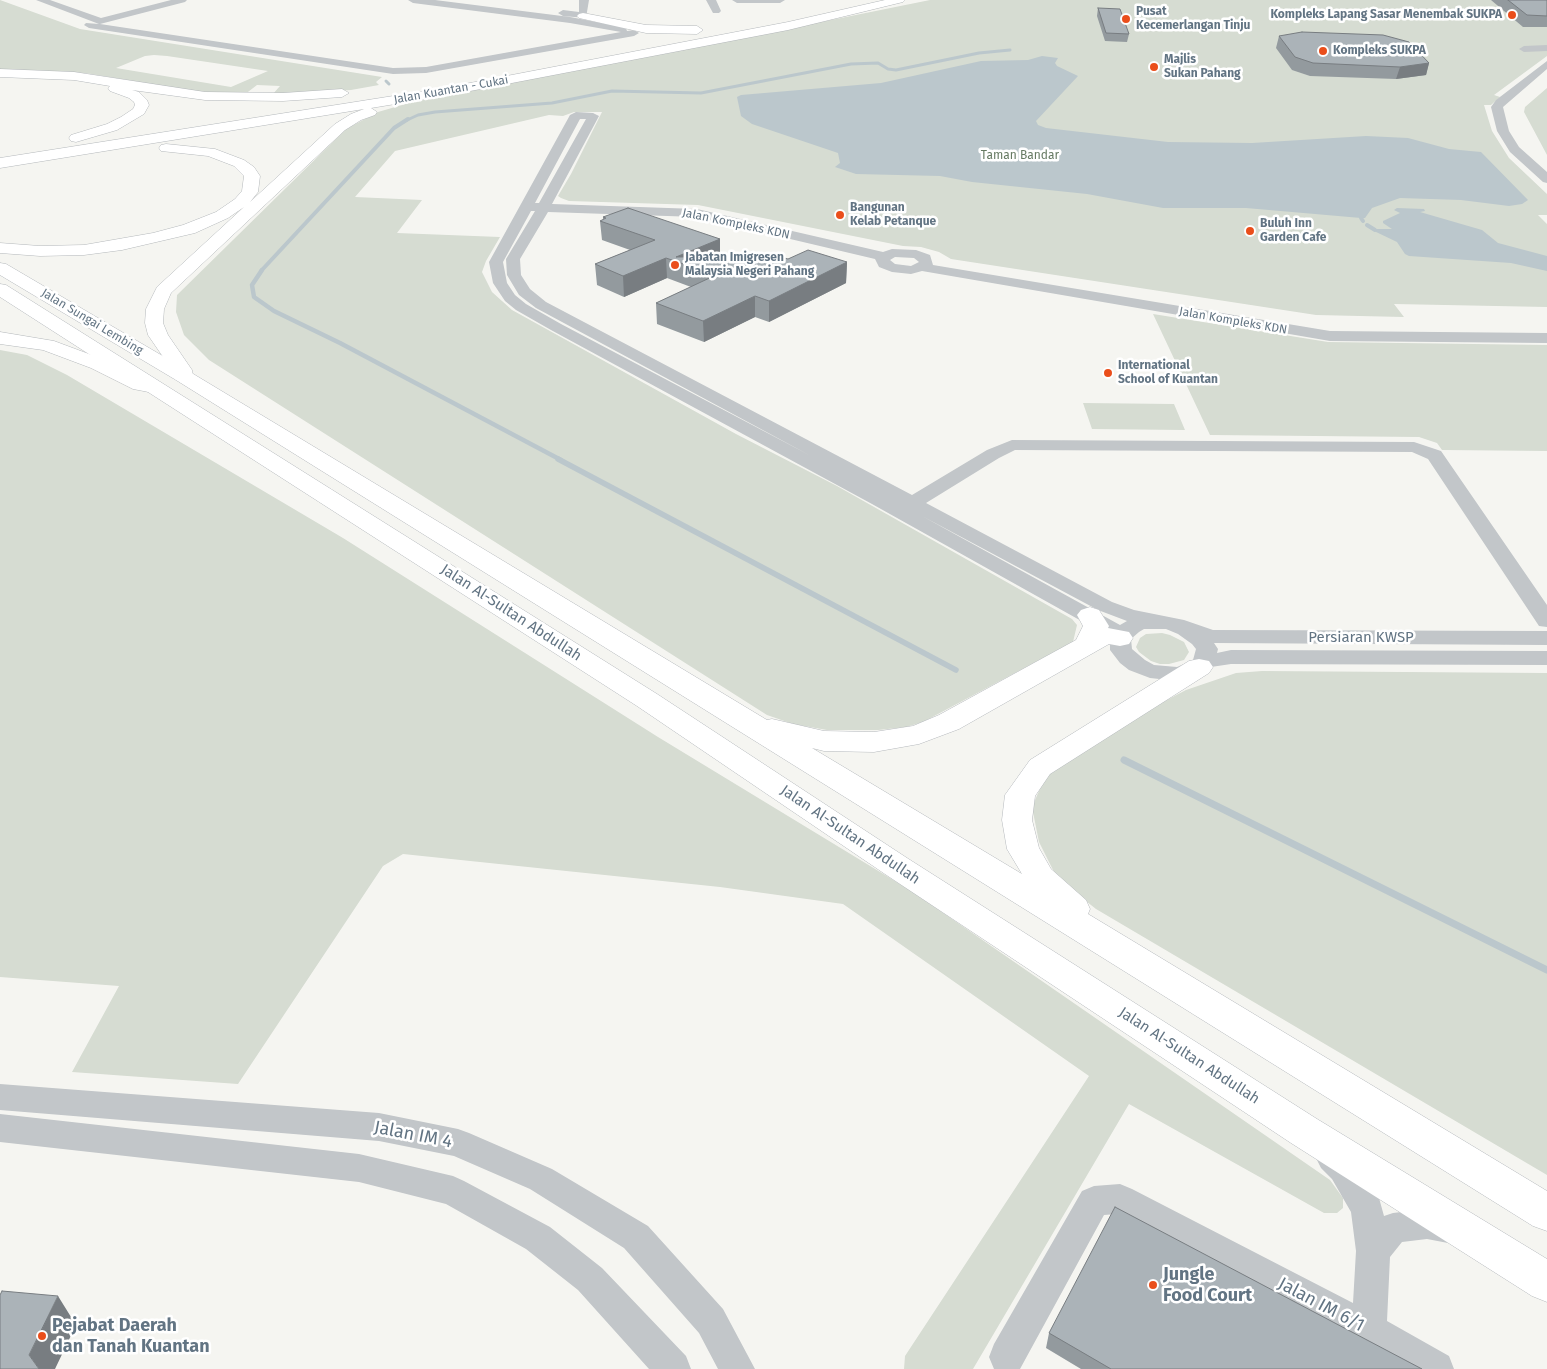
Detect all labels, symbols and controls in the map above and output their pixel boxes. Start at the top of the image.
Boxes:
place label: Pusat Kecemerlangan Tinju [1136,5,1250,33]
place label: Kompleks Lapang Sasar Menembak SUKPA [1270,8,1502,22]
marker: Kompleks Lapang Sasar Menembak SUKPA [1506,9,1518,21]
marker: Pusat Kecemerlangan Tinju [1120,13,1132,25]
place label: Kompleks SUKPA [1333,44,1426,58]
marker: Kompleks SUKPA [1317,45,1329,57]
place label: Majlis Sukan Pahang [1164,53,1241,81]
marker: Majlis Sukan Pahang [1148,61,1160,73]
street label: Jalan Kuantan - Cukai [393,73,509,107]
park label: Taman Bandar [981,149,1059,163]
place label: Bangunan Kelab Petanque [850,201,936,229]
street label: Jalan Kompleks KDN [681,206,791,242]
marker: Bangunan Kelab Petanque [834,209,846,221]
place label: Buluh Inn Garden Cafe [1260,217,1326,245]
marker: Buluh Inn Garden Cafe [1244,225,1256,237]
place label: Jabatan Imigresen Malaysia Negeri Pahang [685,251,814,279]
marker: Jabatan Imigresen Malaysia Negeri Pahang [669,259,681,271]
street label: Jalan Sungai Lembing [38,286,146,358]
street label: Jalan Kompleks KDN [1178,304,1288,338]
place label: International School of Kuantan [1118,359,1218,387]
marker: International School of Kuantan [1102,367,1114,379]
street label: Jalan Al-Sultan Abdullah [437,561,585,665]
street label: Persiaran KWSP [1308,629,1414,647]
street label: Jalan Al-Sultan Abdullah [777,782,923,888]
street label: Jalan Al-Sultan Abdullah [1115,1004,1263,1108]
street label: Jalan IM 4 [372,1117,454,1153]
place label: Jungle Food Court [1163,1264,1252,1306]
street label: Jalan IM 6/1 [1274,1273,1368,1337]
marker: Jungle Food Court [1147,1279,1159,1291]
place label: Pejabat Daerah dan Tanah Kuantan [52,1315,210,1358]
marker: Pejabat Daerah dan Tanah Kuantan [36,1330,48,1342]

